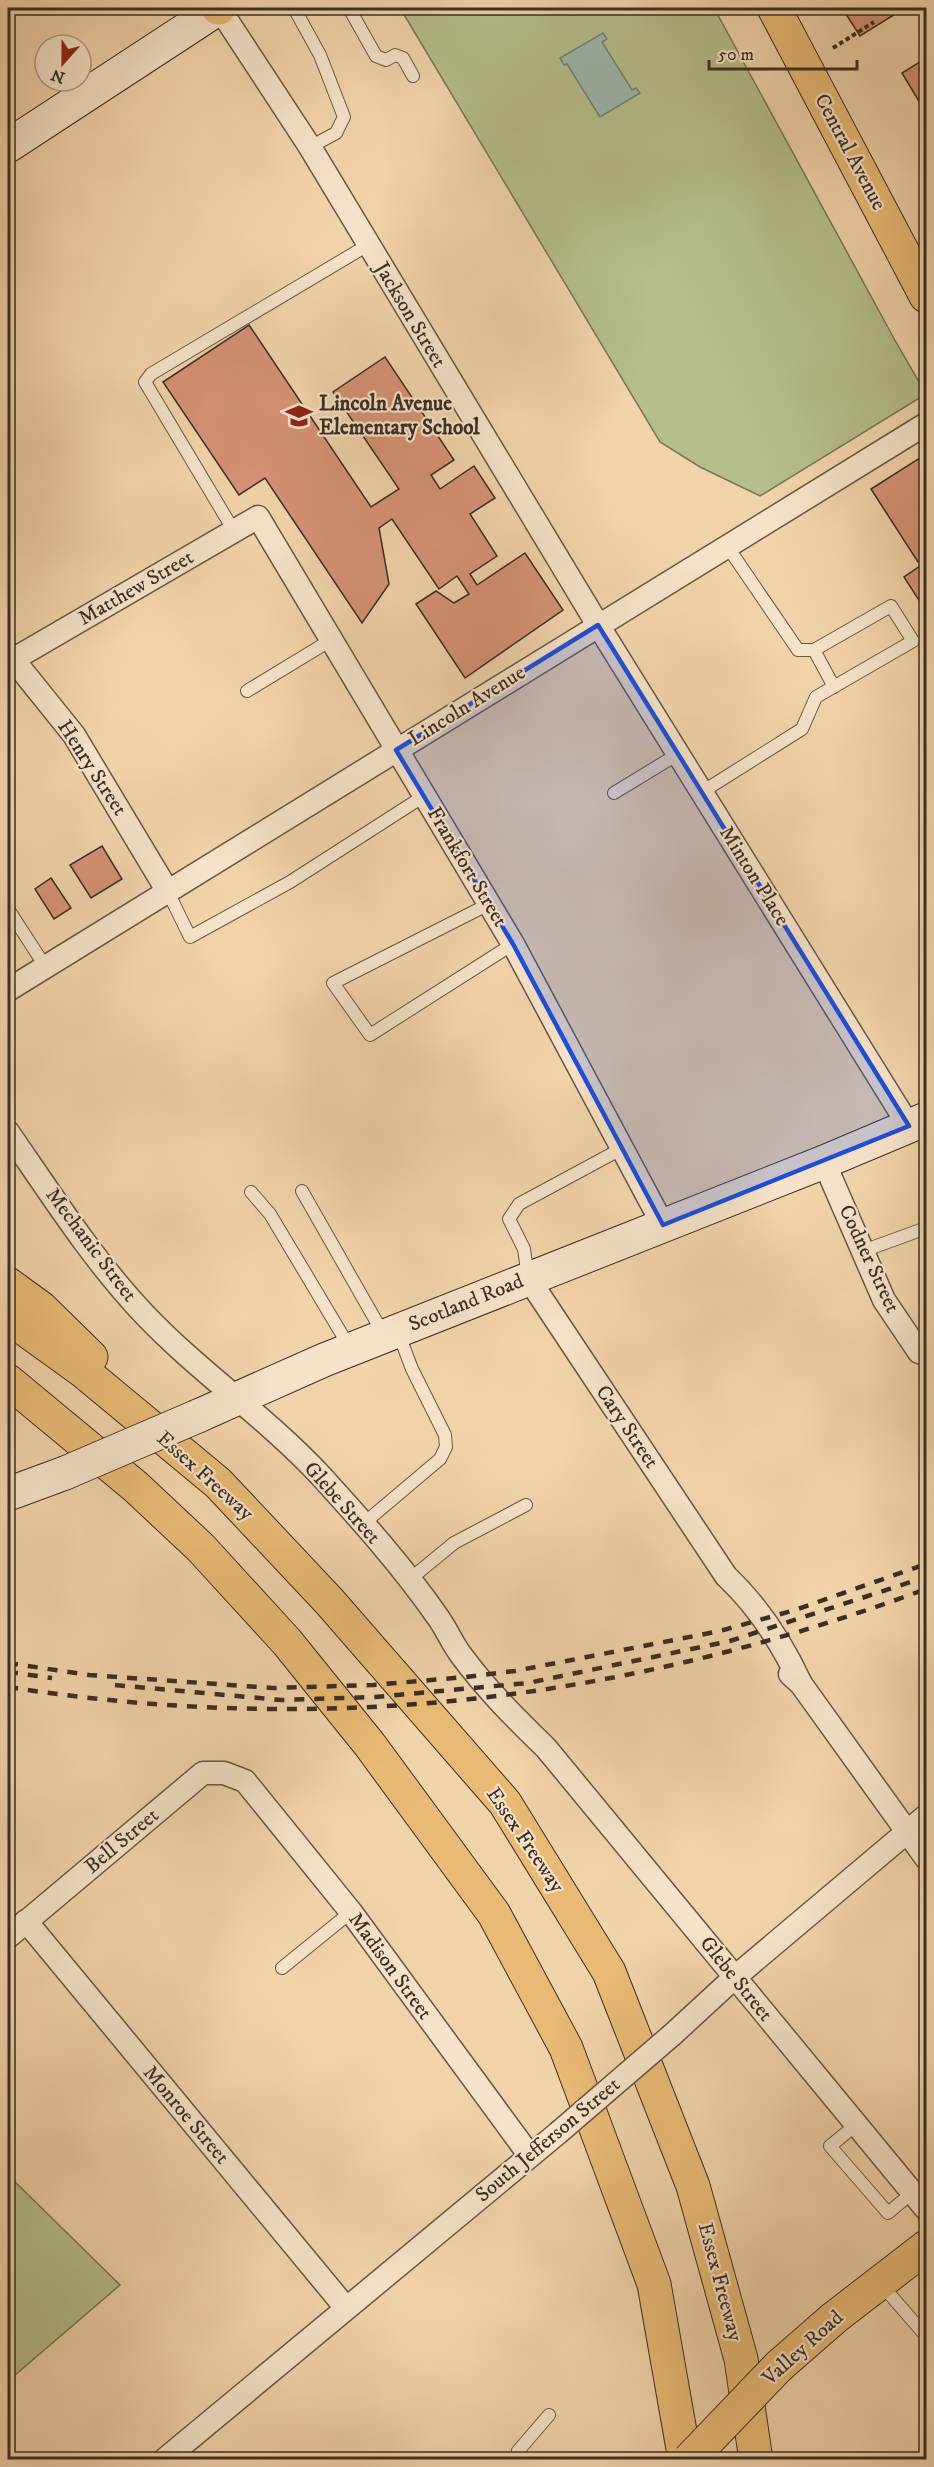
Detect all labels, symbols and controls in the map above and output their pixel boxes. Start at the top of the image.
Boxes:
north arrow [33,33,93,93]
scale bar [709,33,858,71]
text: 50 m [718,44,754,66]
text: N [48,64,68,88]
street label: Central Avenue [808,89,892,215]
street label: Jackson Street [367,256,452,373]
place label: Lincoln Avenue Elementary School [319,391,480,441]
school or university icon: Lincoln Avenue Elementary School [284,401,314,431]
street label: Matthew Street [74,544,198,631]
street label: Lincoln Avenue [404,660,531,752]
street label: Henry Street [51,715,133,821]
street label: Frankfort Street [421,802,513,932]
street label: Minton Place [713,821,795,931]
street label: Mechanic Street [40,1183,143,1307]
street label: Codner Street [833,1201,905,1317]
street label: Scotland Road [405,1268,528,1338]
street label: Cary Street [590,1380,664,1474]
street label: Essex Freeway [151,1426,260,1527]
street label: Glebe Street [298,1456,386,1550]
street label: Essex Freeway [480,1782,570,1899]
street label: Bell Street [80,1802,165,1879]
street label: Madison Street [342,1907,438,2025]
street label: Glebe Street [694,1931,778,2027]
street label: Monroe Street [137,2060,235,2170]
street label: South Jefferson Street [470,2072,626,2208]
street label: Essex Freeway [692,2220,749,2345]
street label: Valley Road [756,2305,849,2392]

